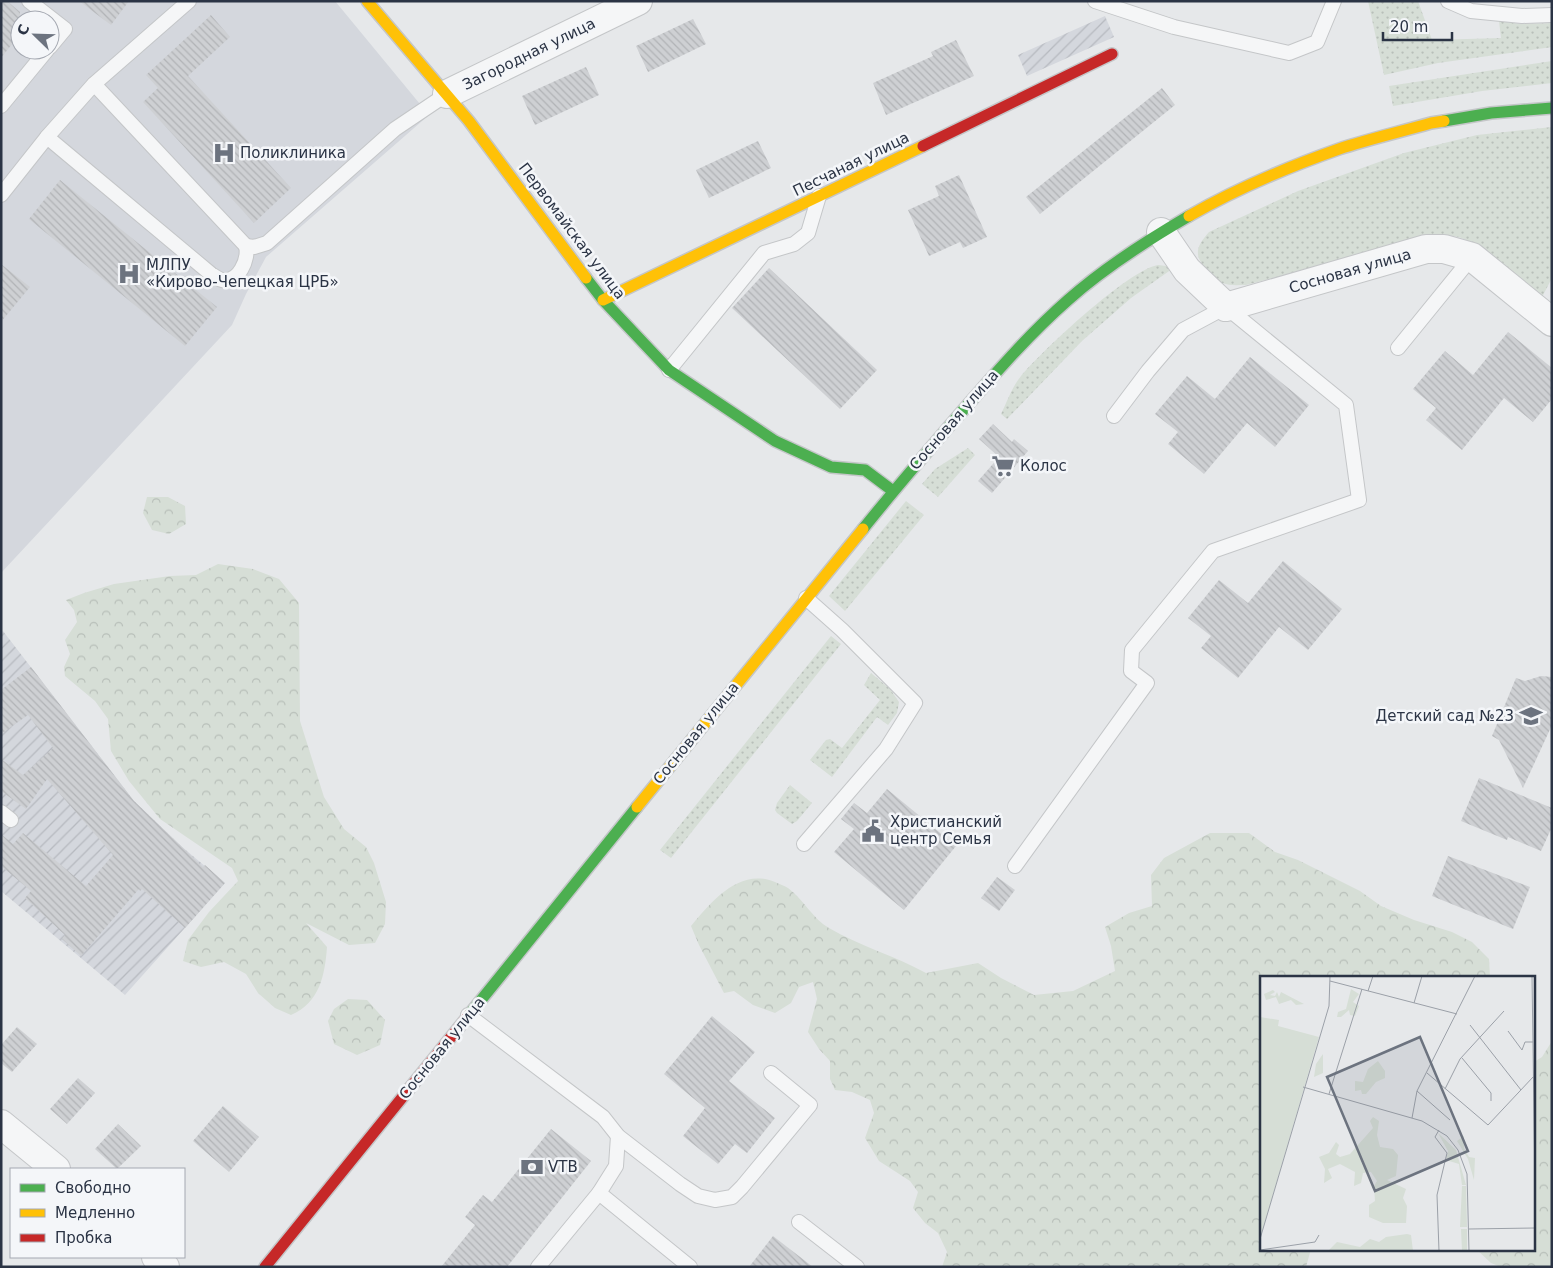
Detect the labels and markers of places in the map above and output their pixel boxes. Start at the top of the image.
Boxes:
hospital icon: Поликлиника [211,140,237,166]
place label: Поликлиника [240,144,346,162]
place label: МЛПУ «Кирово-Чепецкая ЦРБ» [146,256,339,291]
hospital icon: МЛПУ «Кирово-Чепецкая ЦРБ» [116,261,142,287]
supermarket icon: Колос [990,453,1016,479]
place label: Колос [1020,457,1067,475]
school or university icon: Детский сад №23 [1518,703,1544,729]
place label: Детский сад №23 [1375,707,1514,725]
place label: Христианский центр Семья [890,813,1002,848]
public building icon: Христианский центр Семья [860,818,886,844]
bank icon: VTB [519,1154,545,1180]
place label: VTB [548,1158,578,1176]

